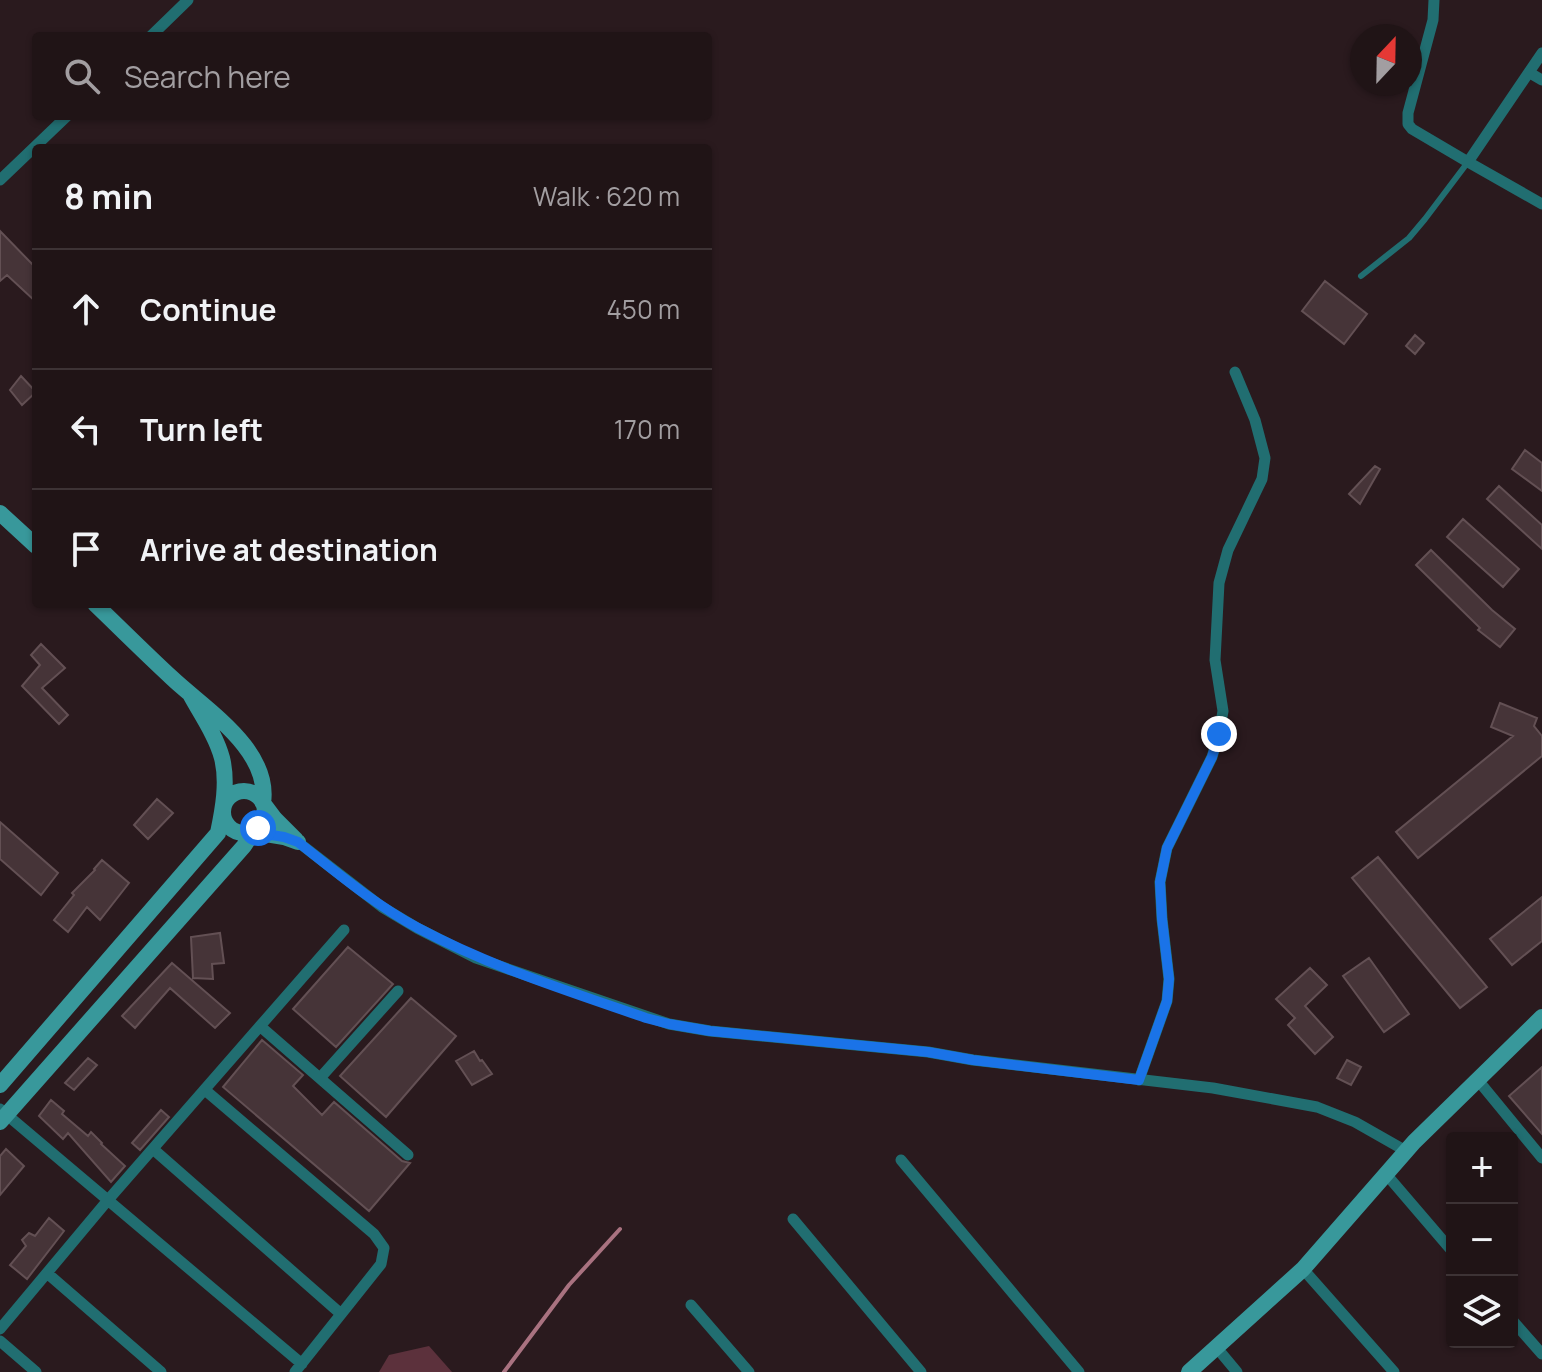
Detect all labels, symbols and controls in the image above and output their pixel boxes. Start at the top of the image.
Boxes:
north arrow [1350,24,1422,96]
search box [32,32,712,120]
icon: search [60,54,104,98]
text: Search here [124,56,291,97]
text: 8 min [64,173,153,219]
text: Walk · 620 m [533,178,680,214]
icon: ahead [64,287,108,331]
text: Continue [140,289,276,330]
text: 450 m [607,291,680,327]
icon: left [64,407,108,451]
text: Turn left [140,409,263,450]
text: 170 m [614,411,680,447]
icon: arrive [64,527,108,571]
text: Arrive at destination [140,529,438,570]
route end [1201,716,1237,752]
route start [240,810,276,846]
map controls [1446,1132,1518,1348]
button: + [1446,1132,1518,1204]
button: − [1446,1204,1518,1276]
button: layers [1446,1276,1518,1348]

